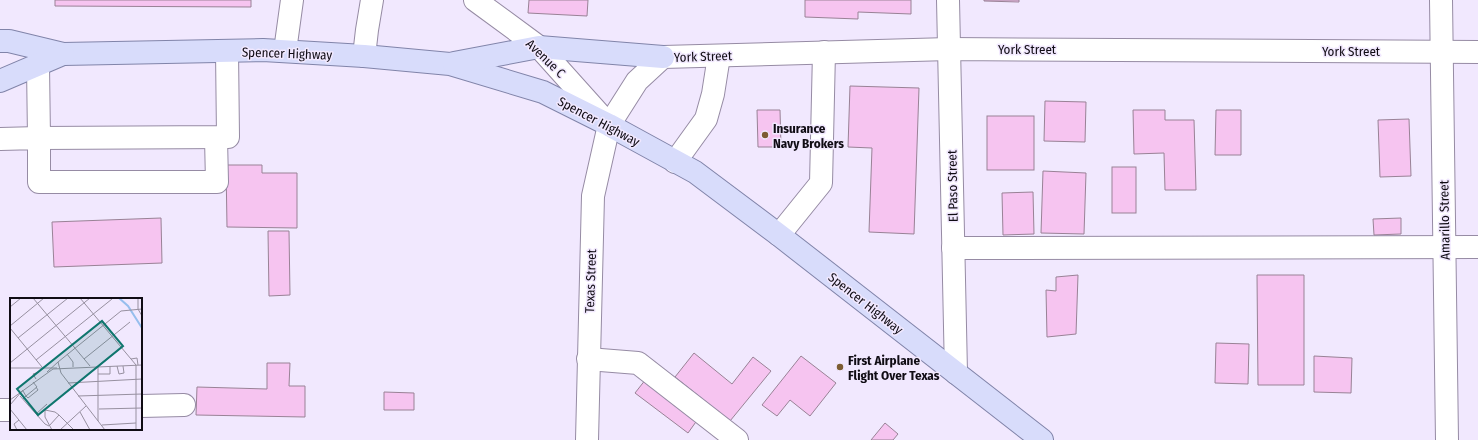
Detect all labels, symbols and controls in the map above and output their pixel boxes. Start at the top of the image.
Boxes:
street label: Avenue C [523,36,569,81]
street label: York Street [998,42,1057,57]
street label: Spencer Highway [242,44,333,63]
street label: York Street [1322,44,1381,59]
street label: York Street [674,48,733,65]
street label: Spencer Highway [555,94,642,149]
place label: Insurance Navy Brokers [773,121,844,151]
marker: Insurance Navy Brokers [760,130,770,140]
street label: El Paso Street [944,149,961,222]
street label: Amarillo Street [1436,179,1453,260]
street label: Texas Street [582,248,599,313]
street label: Spencer Highway [825,270,906,337]
inset map [10,298,142,430]
place label: First Airplane Flight Over Texas [848,353,940,383]
marker: First Airplane Flight Over Texas [835,362,845,372]

